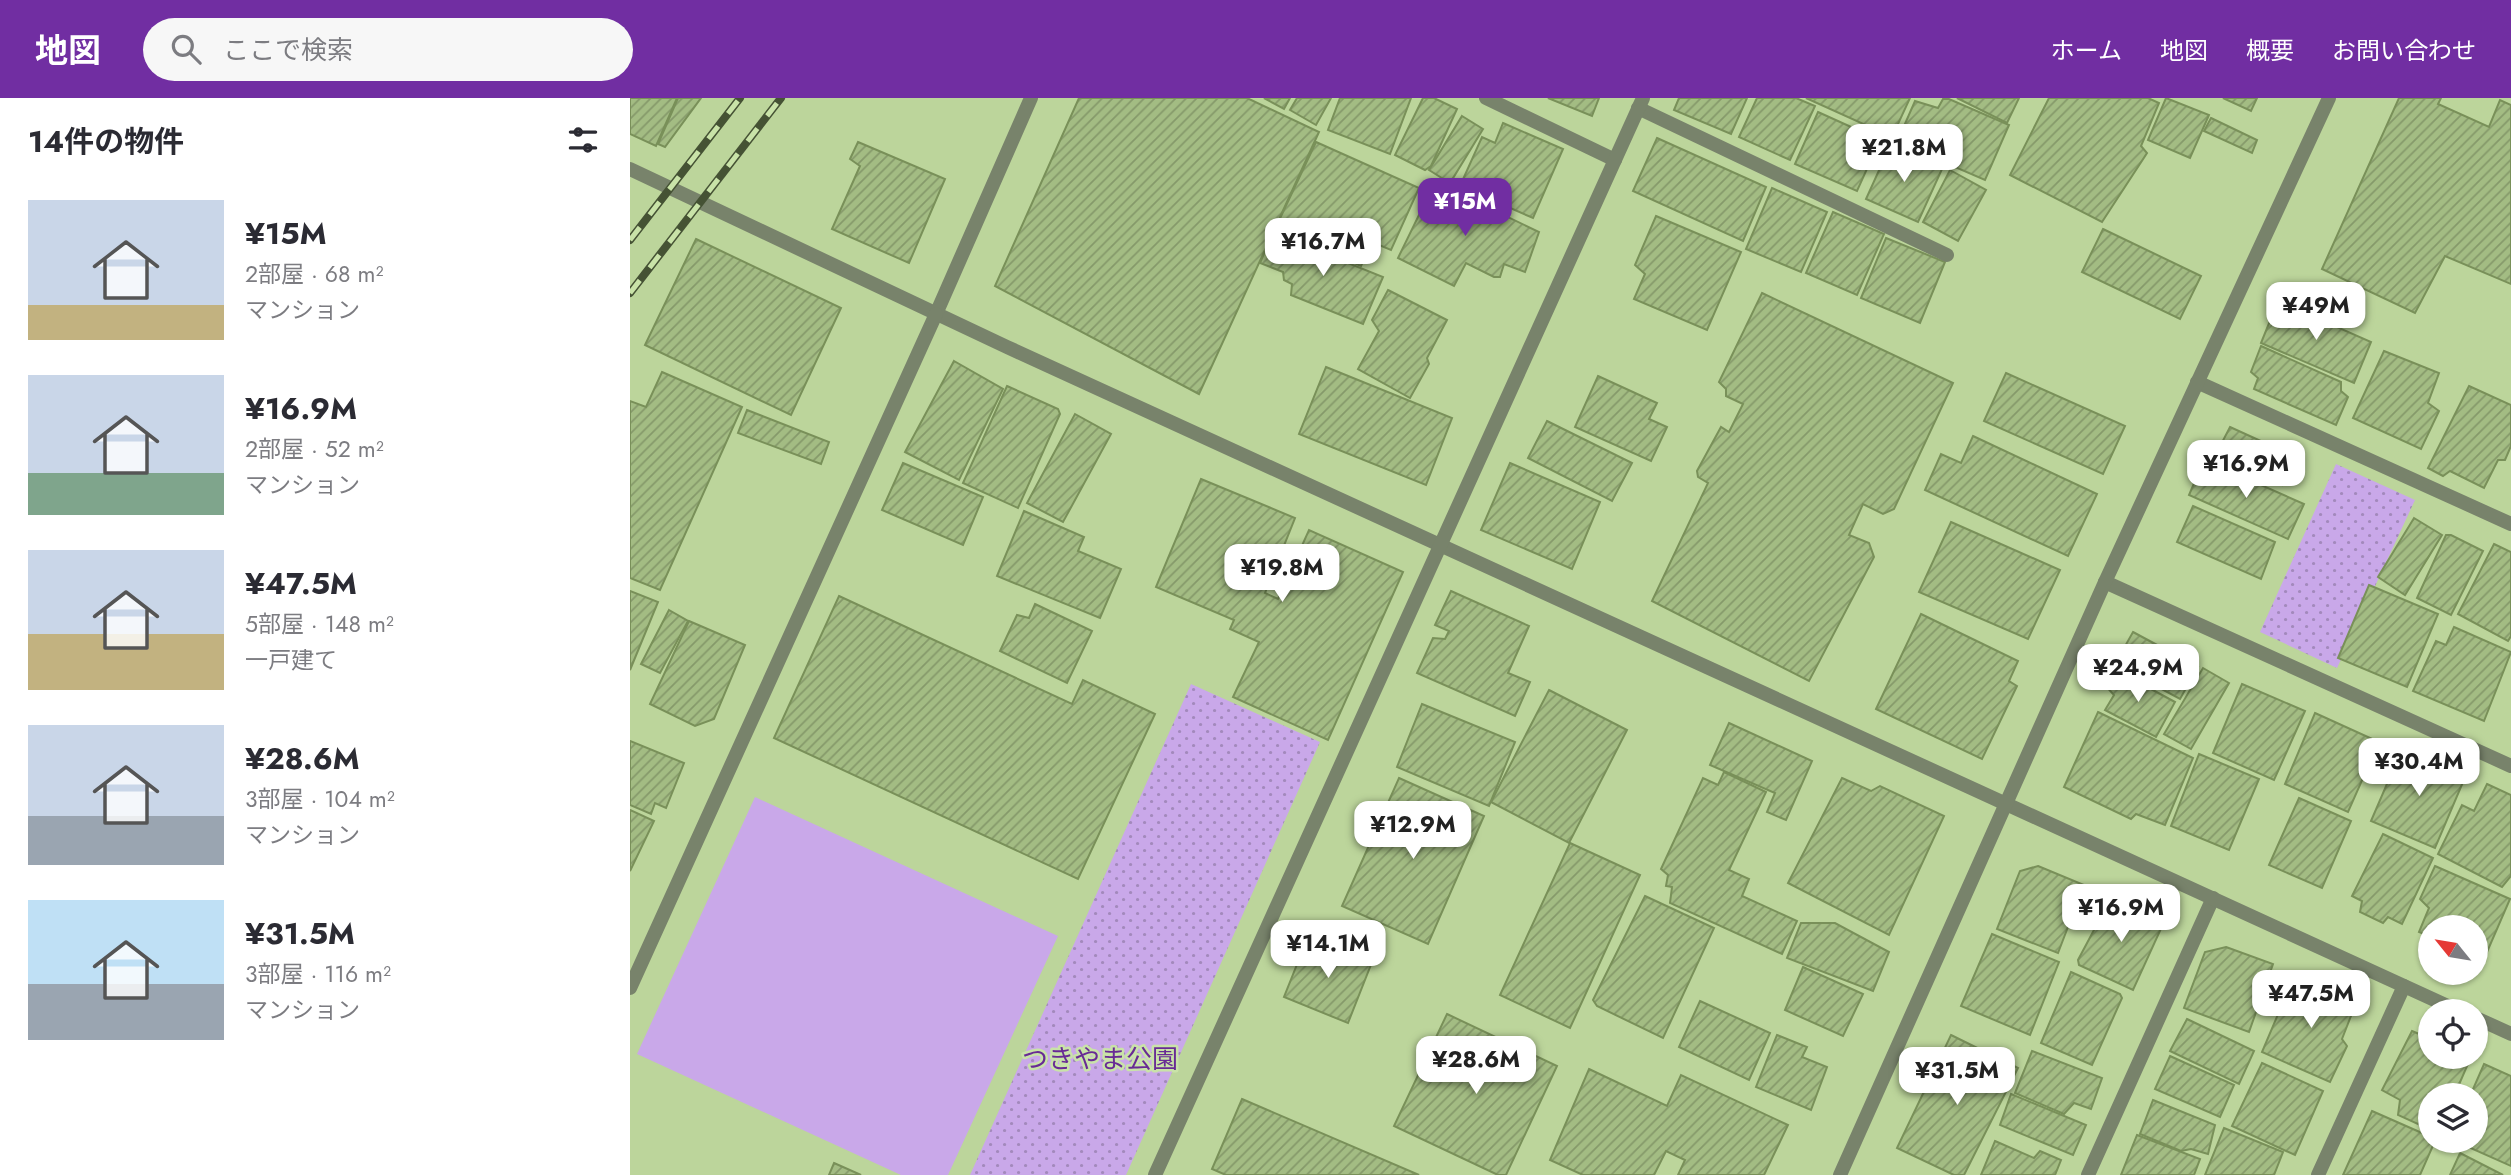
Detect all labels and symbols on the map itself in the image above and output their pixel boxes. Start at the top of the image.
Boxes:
pin: ¥21.8M [1847,125,1961,184]
pin: ¥15M [1424,178,1506,238]
pin: ¥16.7M [1266,218,1380,278]
pin: ¥49M [2275,282,2357,342]
pin: ¥16.9M [2189,440,2303,500]
pin: ¥19.8M [1225,545,1339,604]
pin: ¥24.9M [2081,644,2195,704]
pin: ¥30.4M [2362,738,2476,798]
pin: ¥12.9M [1356,802,1470,861]
pin: ¥16.9M [2064,884,2178,944]
north arrow [2418,915,2488,985]
pin: ¥14.1M [1271,920,1385,980]
pin: ¥47.5M [2254,970,2368,1030]
pin: ¥28.6M [1419,1037,1533,1096]
park label: つきやま公園 [1022,1040,1178,1078]
pin: ¥31.5M [1900,1048,2014,1107]

